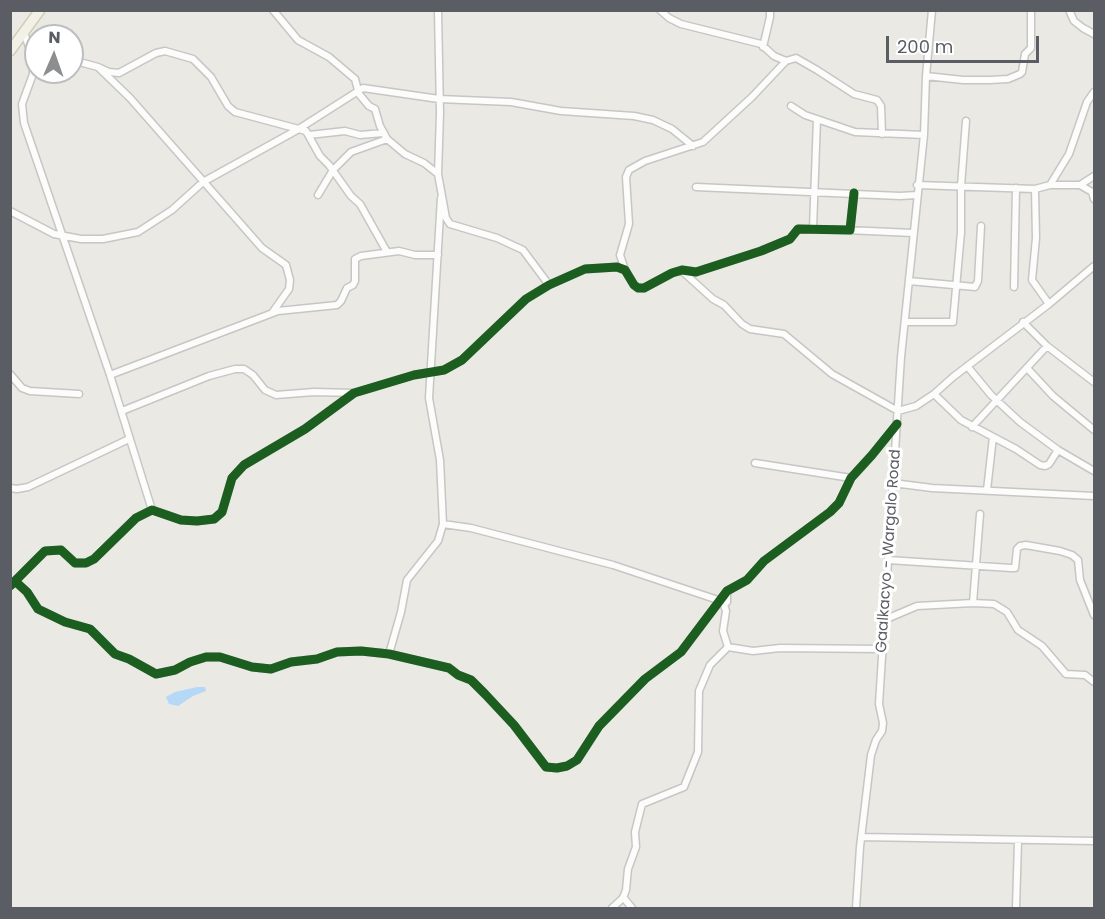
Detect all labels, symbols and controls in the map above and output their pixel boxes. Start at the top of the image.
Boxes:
north arrow [24,24,84,84]
scale bar [889,24,1042,62]
text: N [48,26,61,49]
text: 200 m [897,34,953,59]
street label: Gaalkacyo - Wargalo Road [873,449,905,653]

